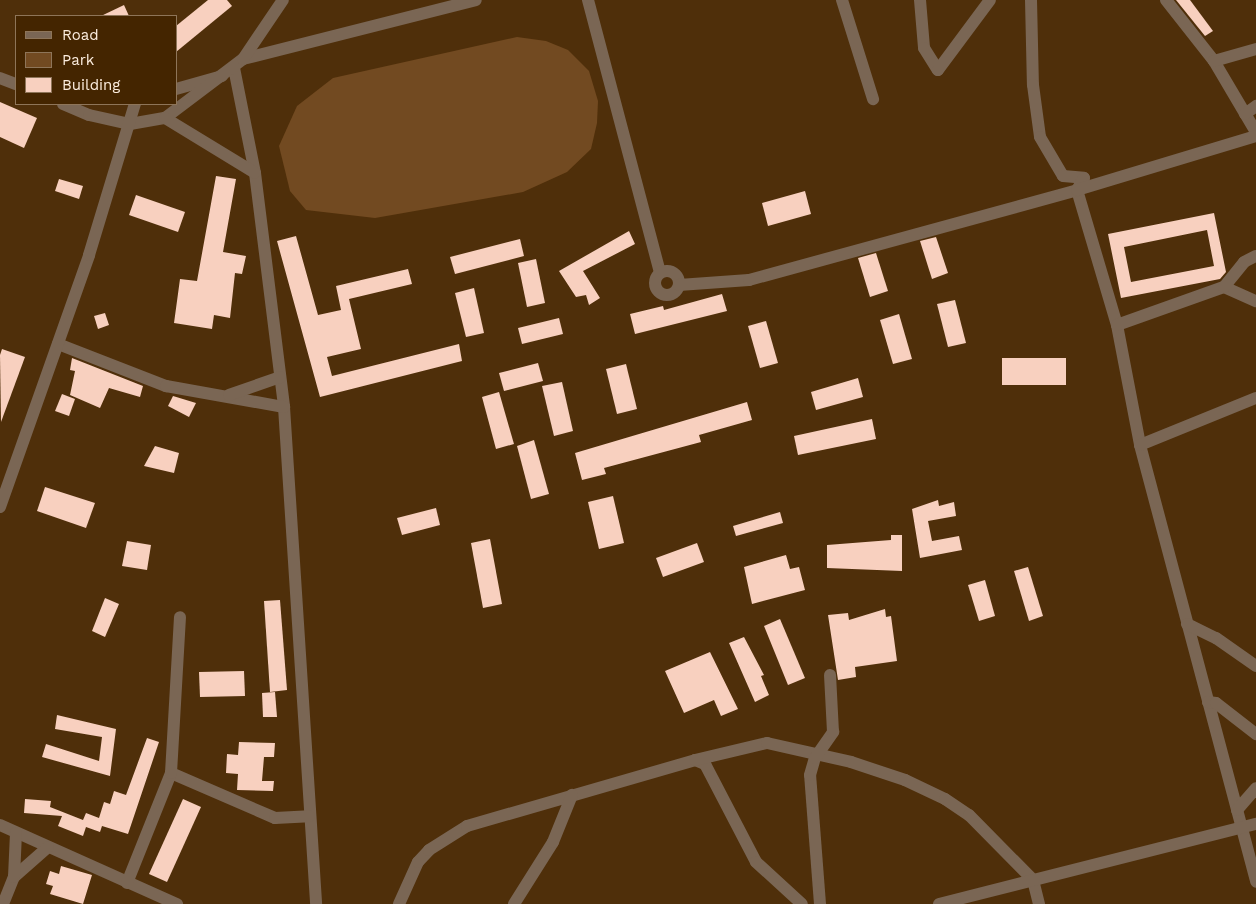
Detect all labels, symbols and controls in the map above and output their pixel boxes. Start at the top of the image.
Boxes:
legend [15,15,178,105]
text: Road [62,26,99,44]
text: Park [62,51,94,69]
text: Building [62,76,120,94]

